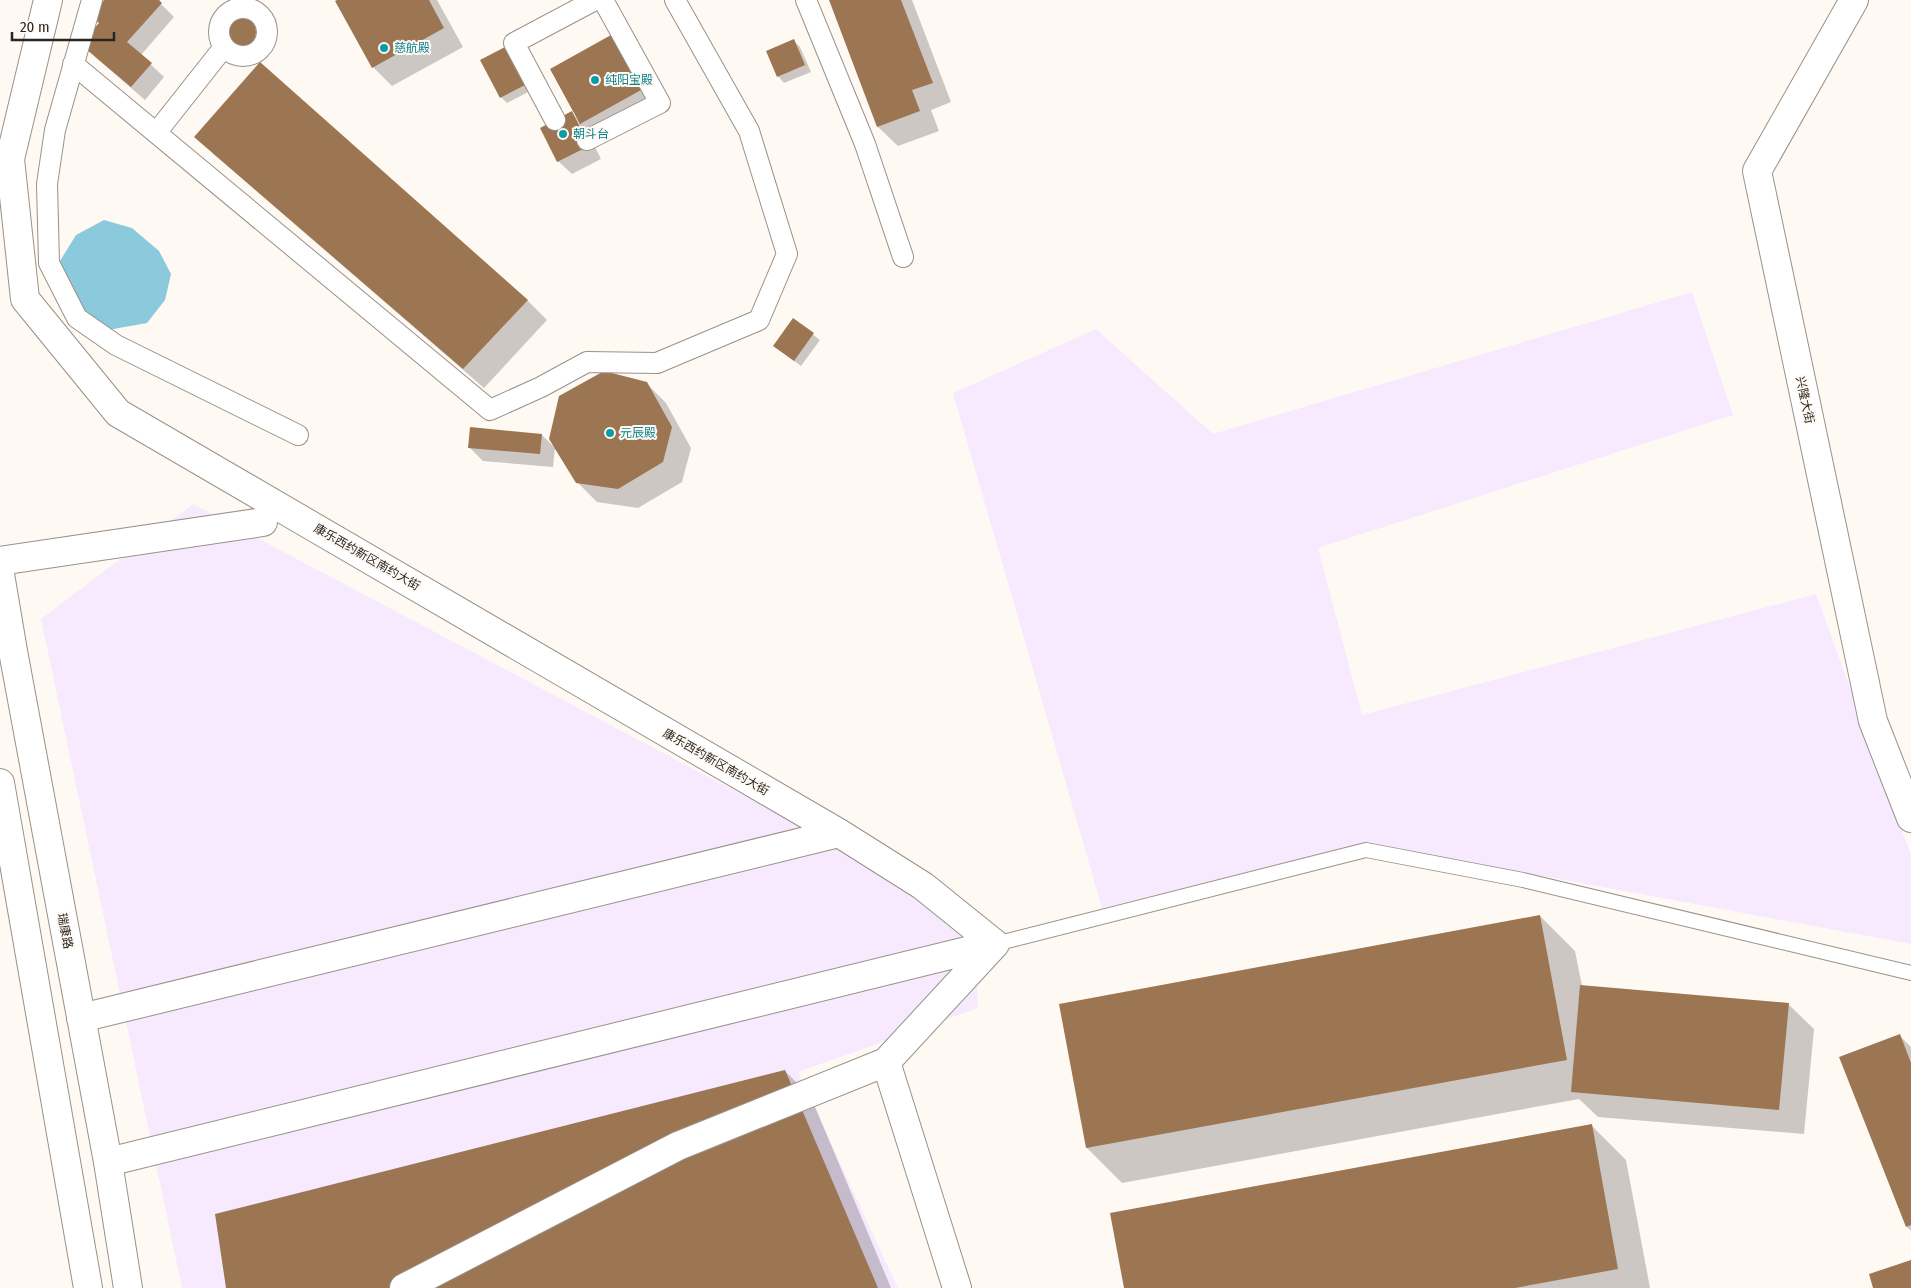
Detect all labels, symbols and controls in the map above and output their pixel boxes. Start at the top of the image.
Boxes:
scale bar [12,10,115,42]
text: 20 m [20,18,50,36]
place label: 慈航殿 [394,41,430,55]
marker: 慈航殿 [378,42,390,54]
place label: 纯阳宝殿 [605,73,653,87]
marker: 纯阳宝殿 [589,74,601,86]
place label: 朝斗台 [573,127,609,141]
marker: 朝斗台 [557,128,569,140]
street label: 兴隆大街 [1793,375,1817,425]
place label: 元辰殿 [620,426,656,440]
marker: 元辰殿 [604,427,616,439]
street label: 康乐西约新区南约大街 [312,521,422,593]
street label: 康乐西约新区南约大街 [661,726,771,798]
street label: 瑞康路 [55,912,75,950]

